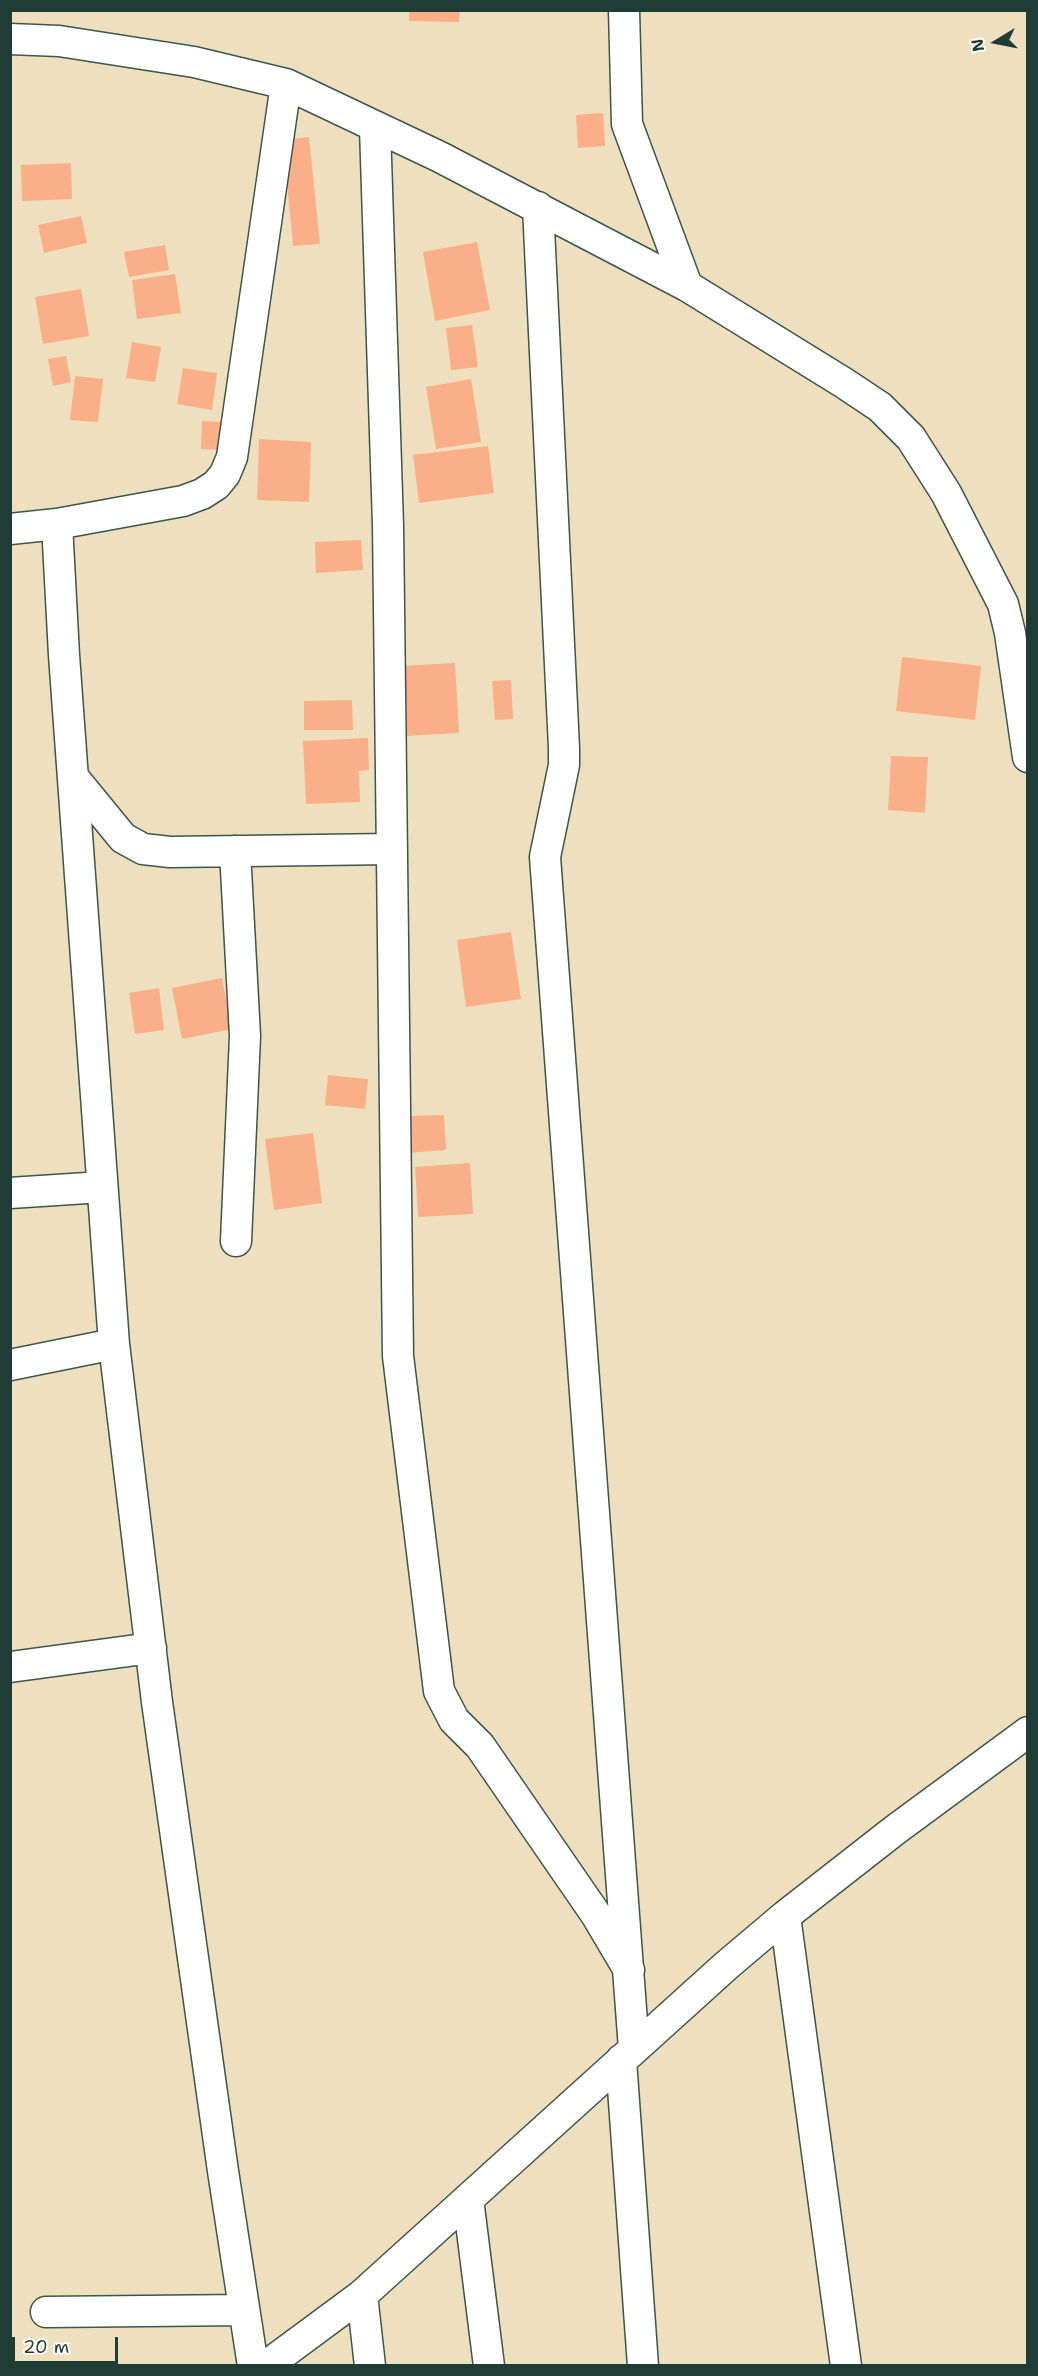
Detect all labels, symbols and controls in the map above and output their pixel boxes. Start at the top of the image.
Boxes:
north arrow [966,12,1026,72]
text: N [966,37,989,53]
scale bar [15,2325,122,2363]
text: 20 m [23,2335,69,2359]

